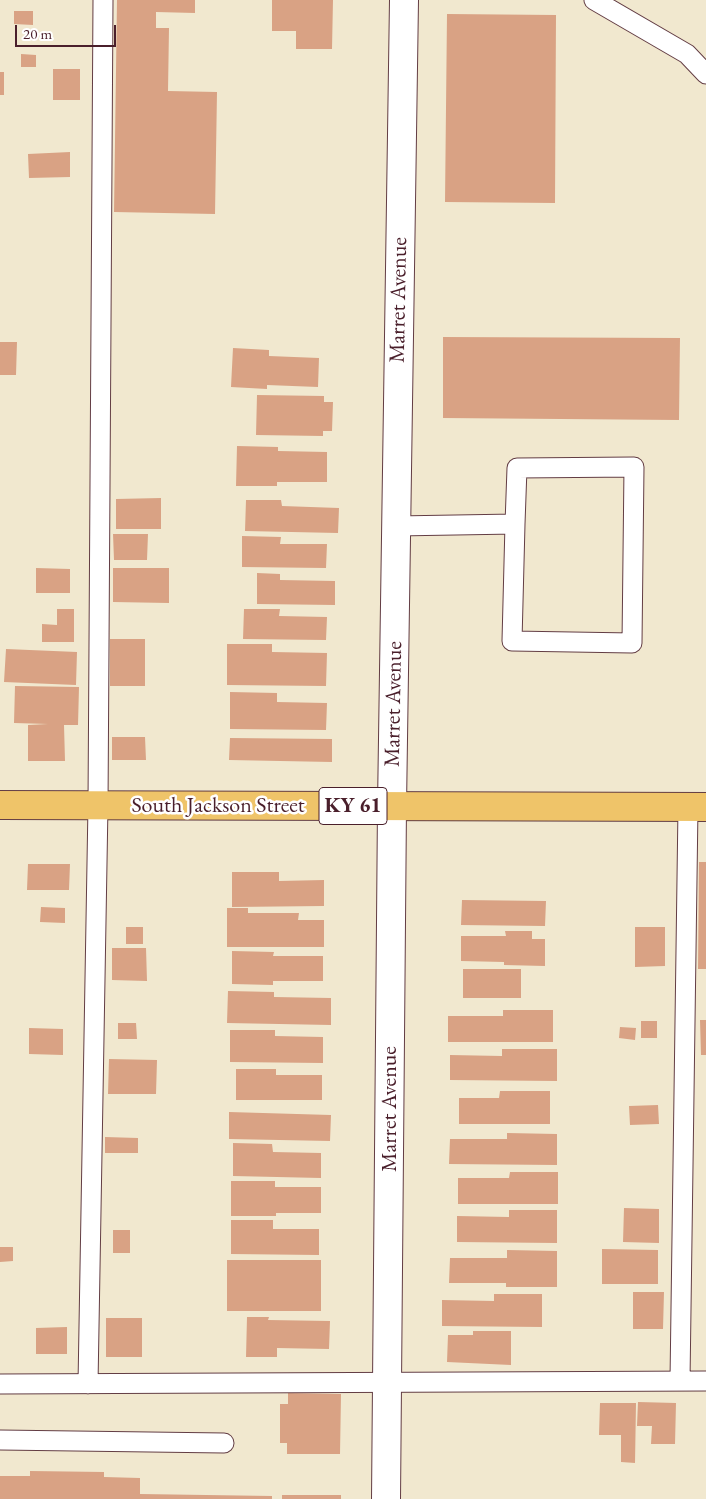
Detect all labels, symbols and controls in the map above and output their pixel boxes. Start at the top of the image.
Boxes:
scale bar [18,15,119,47]
text: 20 m [23,24,52,43]
street label: Marret Avenue [385,237,413,363]
street label: Marret Avenue [380,641,408,767]
road number: KY 61 [319,788,387,824]
street label: South Jackson Street [131,793,305,819]
street label: Marret Avenue [377,1046,403,1172]

